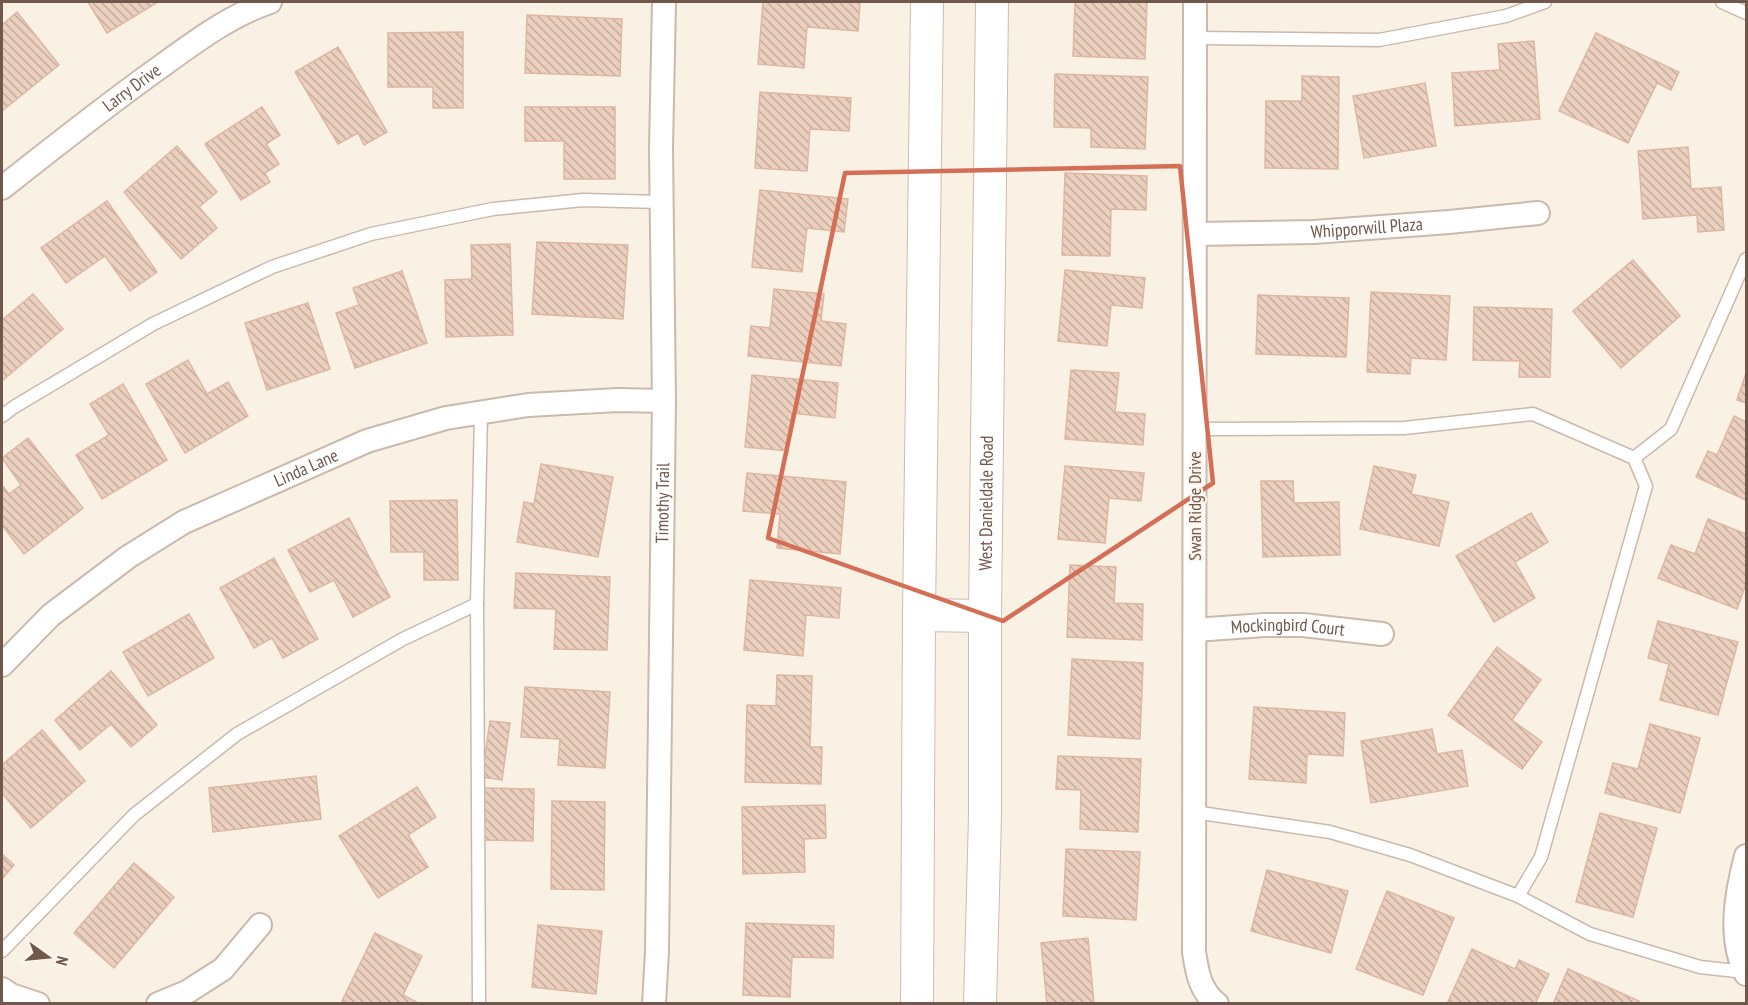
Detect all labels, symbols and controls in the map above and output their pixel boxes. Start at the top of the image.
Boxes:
street label: Larry Drive [98,58,165,117]
street label: Whipporwill Plaza [1310,212,1424,243]
street label: West Danieldale Road [974,435,998,571]
street label: Linda Lane [270,443,342,492]
street label: Swan Ridge Drive [1183,451,1206,561]
street label: Timothy Trail [650,462,674,544]
street label: Mockingbird Court [1230,613,1346,641]
north arrow [18,927,78,987]
text: N [52,954,73,968]

